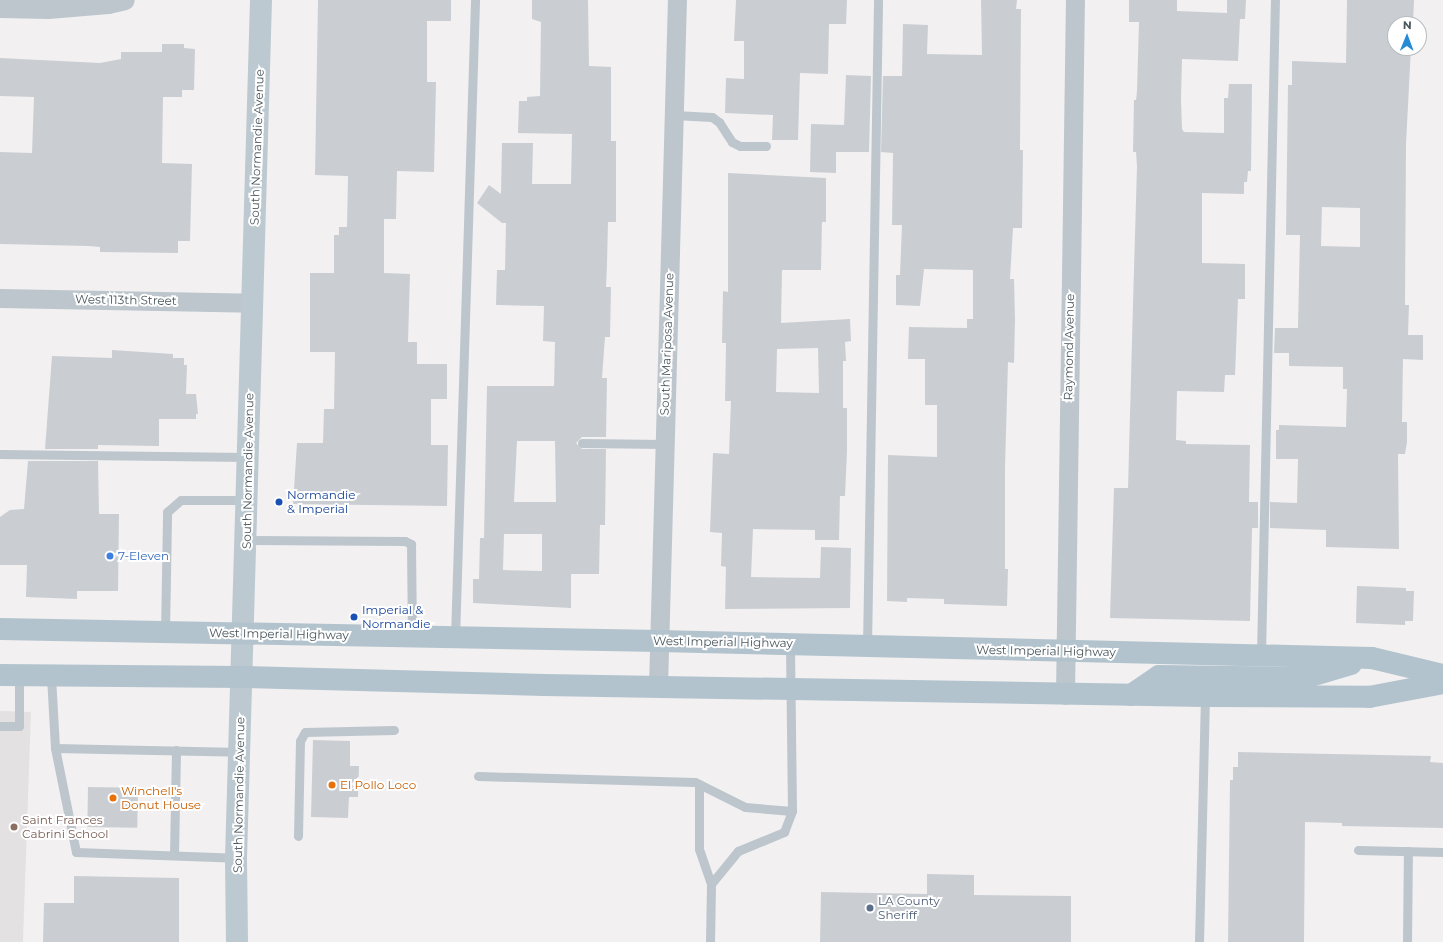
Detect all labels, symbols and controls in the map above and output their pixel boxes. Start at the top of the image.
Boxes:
north arrow [1387,16,1427,56]
text: N [1403,18,1412,32]
street label: South Normandie Avenue [247,69,267,225]
street label: South Mariposa Avenue [657,272,677,416]
street label: West 113th Street [75,292,177,308]
street label: Raymond Avenue [1061,293,1077,401]
street label: South Normandie Avenue [239,393,257,549]
place label: Normandie & Imperial [287,488,356,516]
marker: Normandie & Imperial [274,497,284,507]
place label: 7-Eleven [118,549,169,563]
marker: 7-Eleven [105,551,115,561]
place label: Imperial & Normandie [362,603,431,631]
marker: Imperial & Normandie [349,612,359,622]
street label: West Imperial Highway [209,626,349,642]
street label: West Imperial Highway [653,634,793,650]
street label: West Imperial Highway [976,643,1116,659]
street label: South Normandie Avenue [230,717,248,873]
place label: El Pollo Loco [340,778,416,792]
marker: El Pollo Loco [327,780,337,790]
place label: Winchell's Donut House [121,784,201,812]
marker: Winchell's Donut House [108,793,118,803]
place label: Saint Frances Cabrini School [22,813,108,841]
marker: Saint Frances Cabrini School [9,822,19,832]
place label: LA County Sheriff [878,894,940,922]
marker: LA County Sheriff [865,903,875,913]

